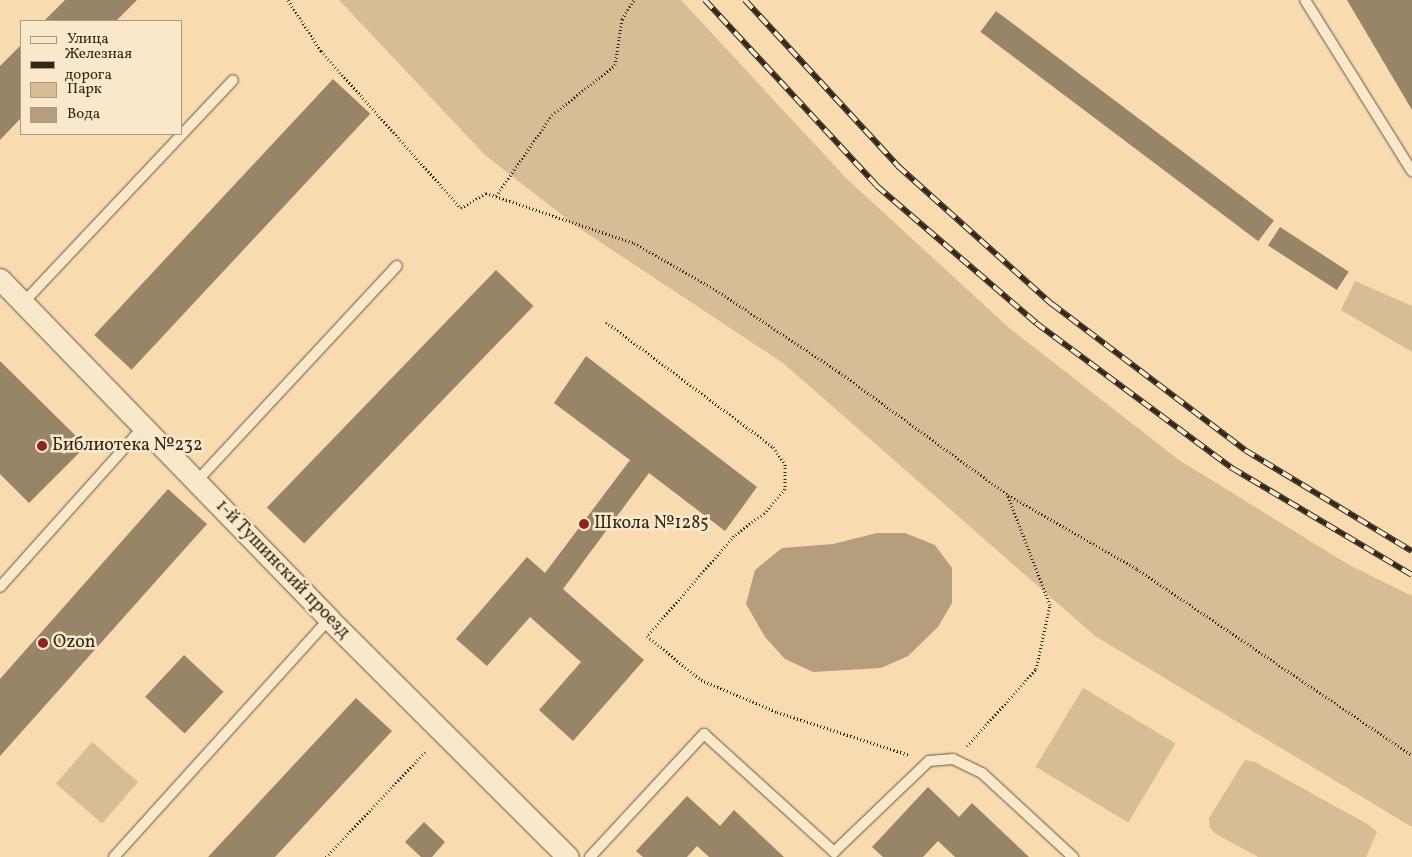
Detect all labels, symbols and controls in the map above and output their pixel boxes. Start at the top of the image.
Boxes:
legend [20,20,182,135]
text: Улица [67,29,109,50]
text: Железная дорога [65,44,132,86]
text: Парк [67,79,102,100]
text: Вода [67,104,100,125]
place label: Библиотека №232 [52,435,203,457]
marker: Библиотека №232 [36,440,48,452]
street label: 1-й Тушинский проезд [210,496,354,644]
place label: Школа №1285 [594,513,709,535]
marker: Школа №1285 [578,518,590,530]
place label: Ozon [53,632,95,654]
marker: Ozon [37,637,49,649]

